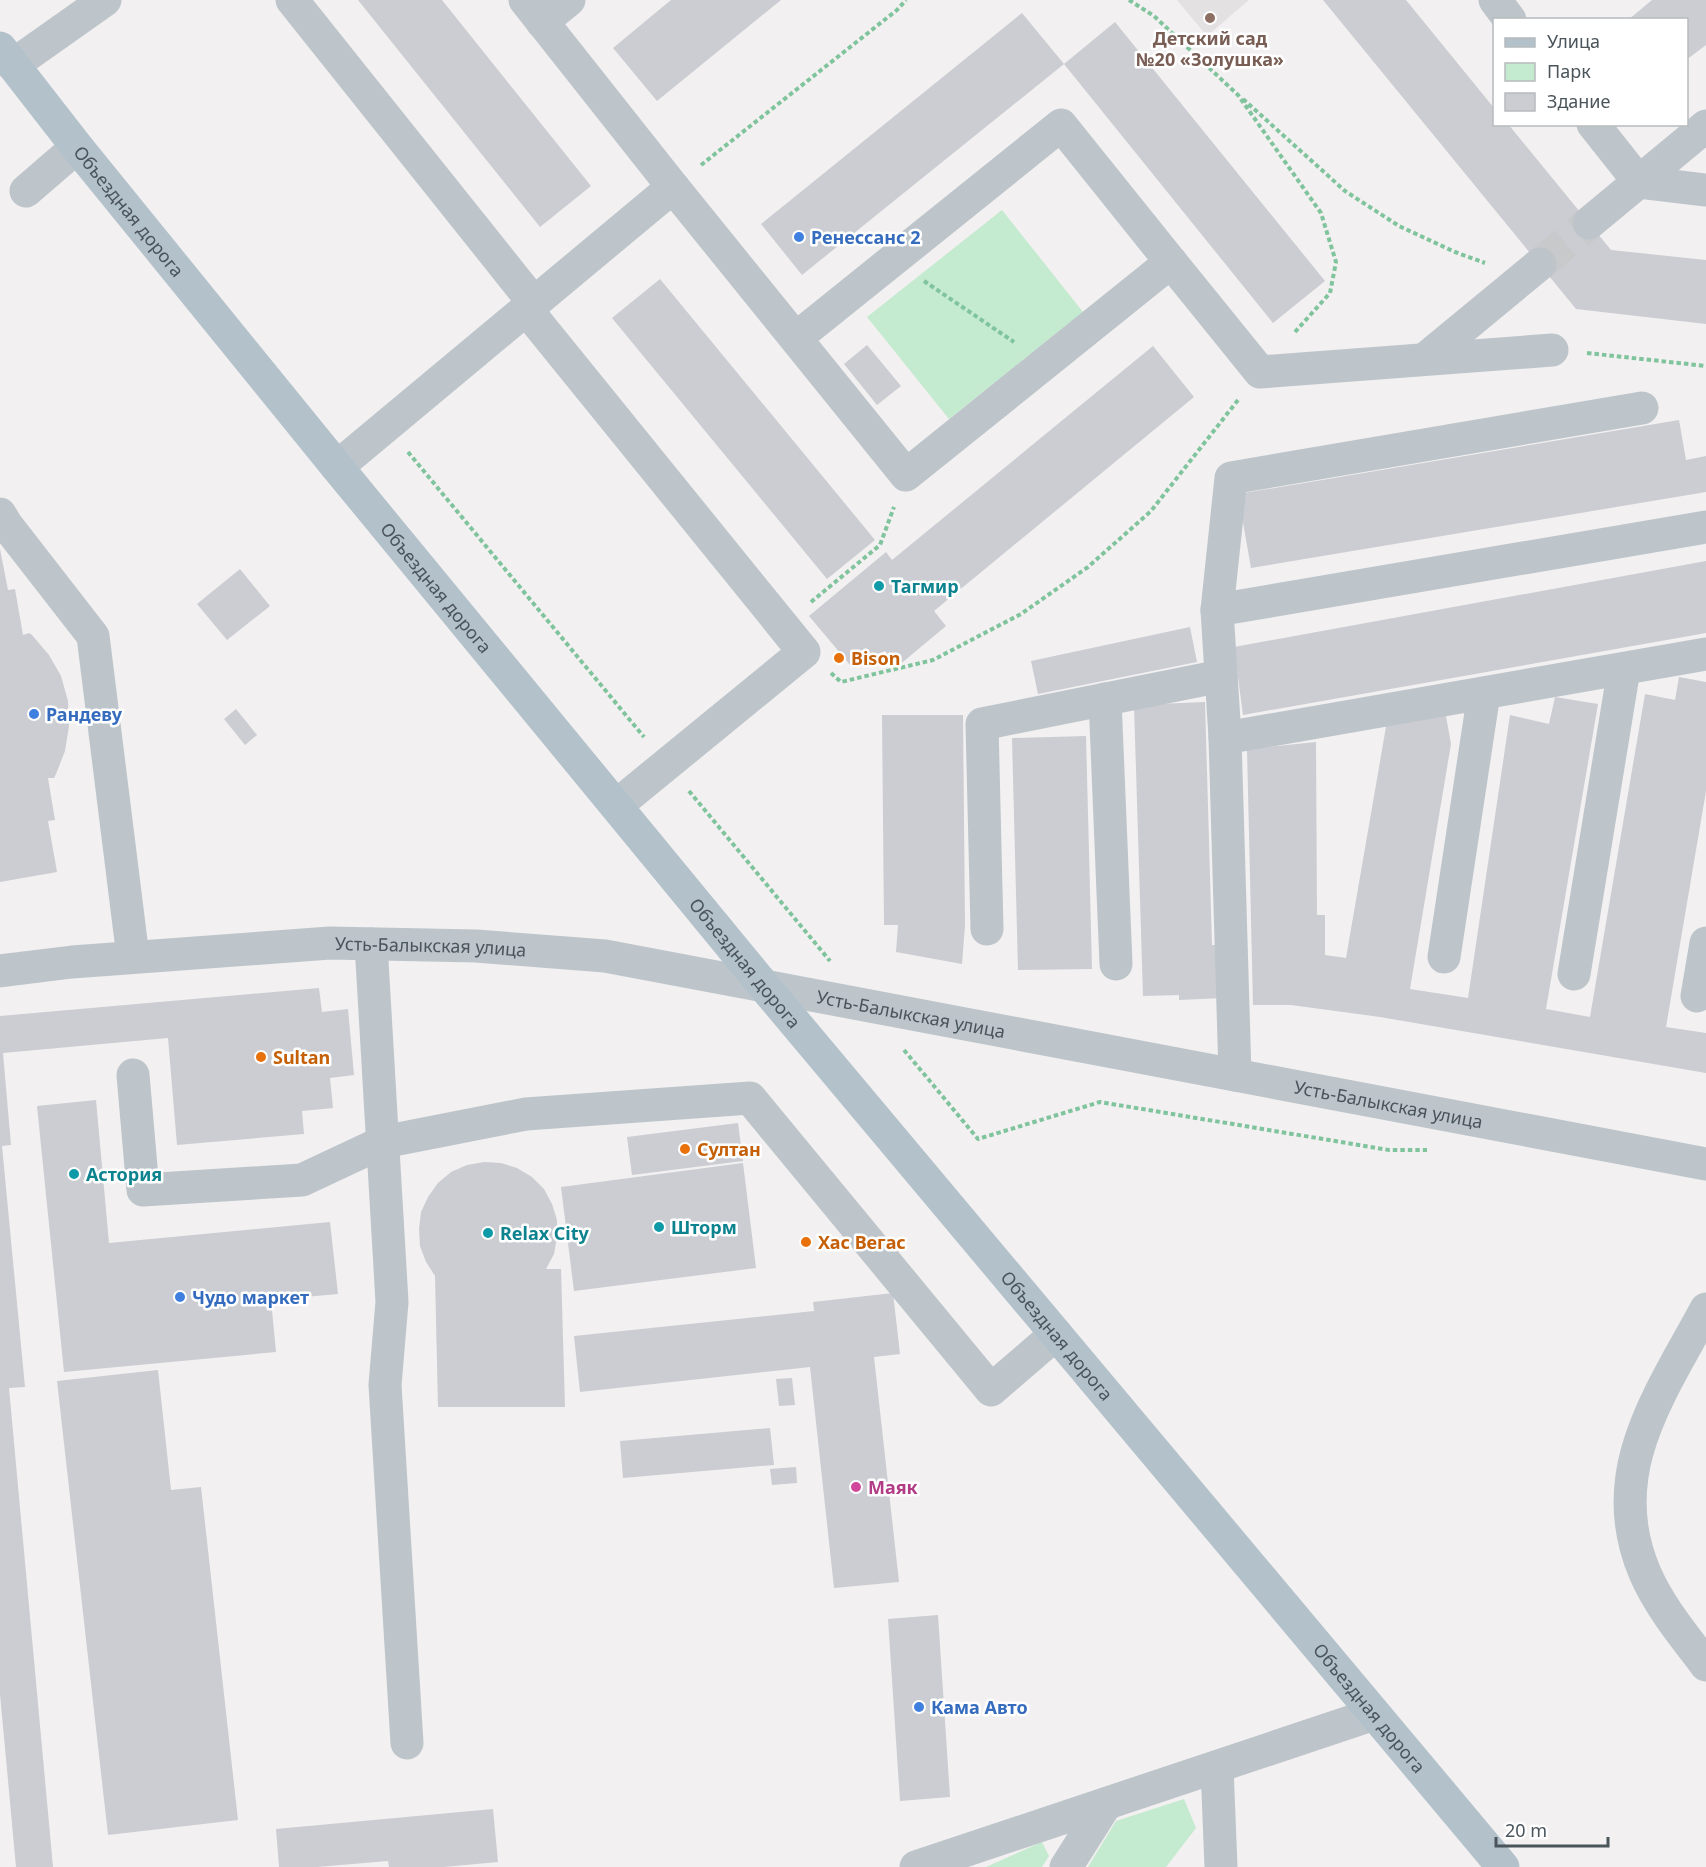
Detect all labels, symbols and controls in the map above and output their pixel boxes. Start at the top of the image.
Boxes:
marker: Детский сад №20 «Золушка» [1203,11,1217,25]
legend [1493,18,1688,126]
place label: Детский сад №20 «Золушка» [1136,26,1284,71]
text: Улица [1547,29,1600,53]
text: Парк [1547,59,1591,83]
text: Здание [1547,89,1611,113]
street label: Объездная дорога [69,140,190,282]
place label: Ренессанс 2 [811,225,921,249]
marker: Ренессанс 2 [792,230,806,244]
street label: Объездная дорога [375,517,497,658]
place label: Тагмир [891,574,959,598]
marker: Тагмир [872,579,886,593]
place label: Bison [851,646,900,670]
marker: Bison [832,651,846,665]
place label: Рандеву [46,702,123,726]
marker: Рандеву [27,707,41,721]
street label: Объездная дорога [684,893,806,1033]
street label: Усть-Балыкская улица [335,931,527,962]
street label: Усть-Балыкская улица [815,984,1007,1043]
place label: Sultan [273,1045,330,1069]
marker: Sultan [254,1050,268,1064]
street label: Усть-Балыкская улица [1292,1074,1485,1134]
place label: Султан [697,1137,761,1161]
marker: Султан [678,1142,692,1156]
place label: Астория [86,1162,162,1186]
marker: Астория [67,1167,81,1181]
place label: Шторм [671,1215,737,1239]
marker: Шторм [652,1220,666,1234]
place label: Relax City [500,1221,590,1245]
marker: Relax City [481,1226,495,1240]
place label: Хас Вегас [818,1230,906,1254]
marker: Хас Вегас [799,1235,813,1249]
street label: Объездная дорога [996,1266,1119,1405]
place label: Чудо маркет [192,1285,309,1309]
marker: Чудо маркет [173,1290,187,1304]
place label: Маяк [868,1475,918,1499]
marker: Маяк [849,1480,863,1494]
street label: Объездная дорога [1308,1638,1431,1778]
place label: Кама Авто [931,1695,1028,1719]
marker: Кама Авто [912,1700,926,1714]
scale bar [1496,1810,1608,1848]
text: 20 m [1505,1818,1547,1842]

